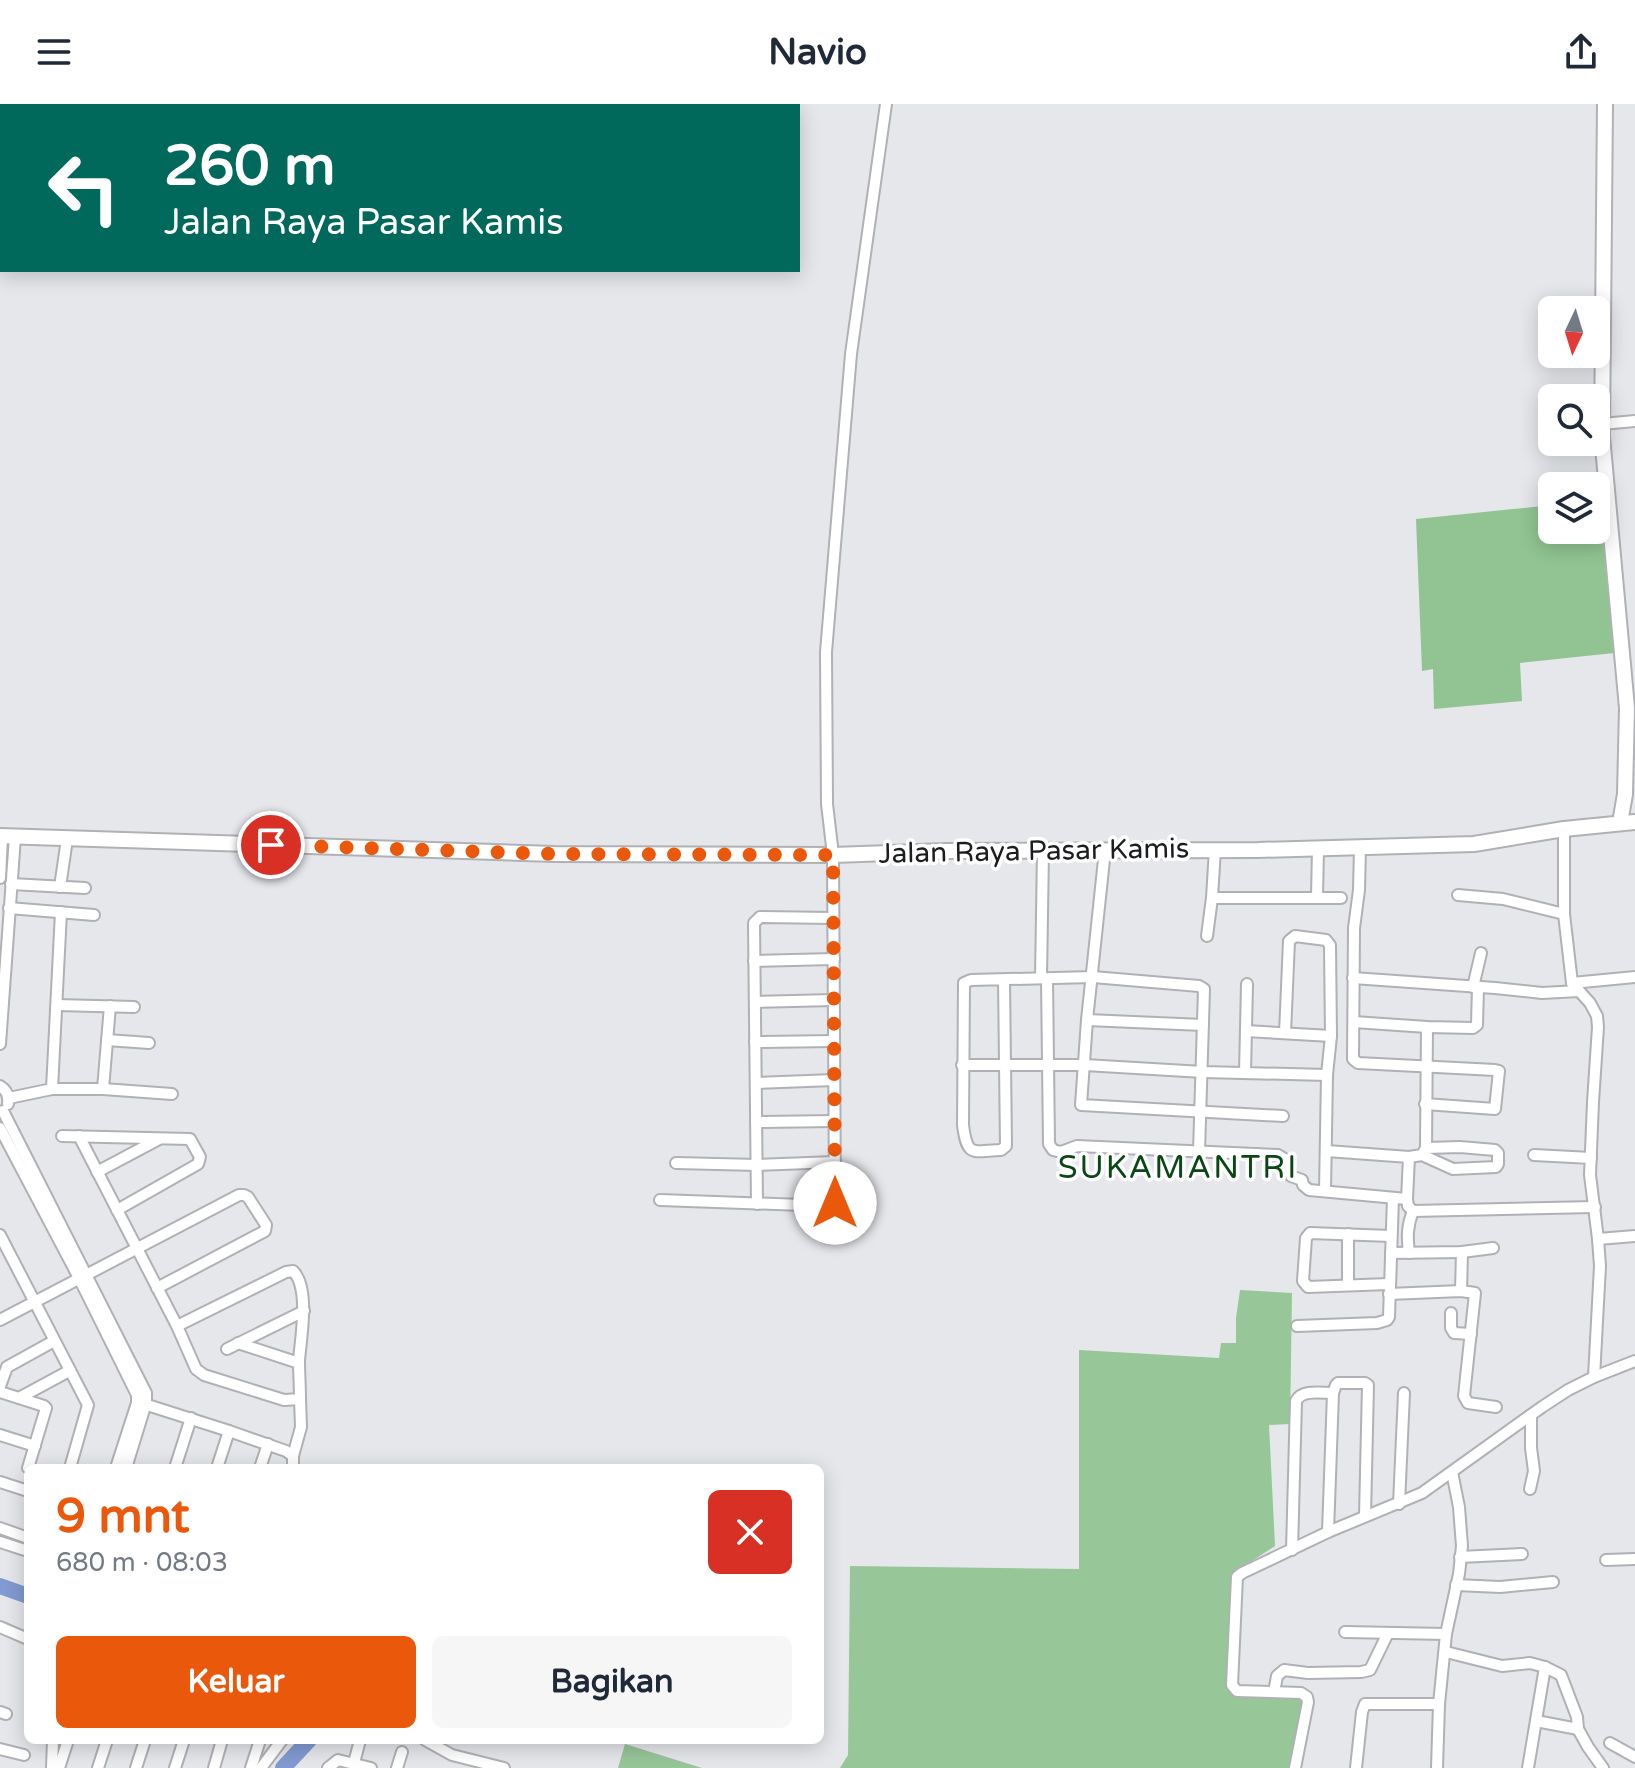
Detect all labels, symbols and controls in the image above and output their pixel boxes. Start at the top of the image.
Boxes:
icon: menu [32,30,76,74]
icon: share [1559,30,1603,74]
text: Navio [768,31,867,74]
text: 260 m [164,133,335,200]
icon: left [32,136,136,240]
text: Jalan Raya Pasar Kamis [164,201,564,244]
north arrow [1538,296,1610,368]
map controls [1538,296,1610,544]
button: search [1538,384,1610,456]
button: layers [1538,472,1610,544]
pin [237,811,305,879]
icon: arrive [249,823,293,867]
street label: Jalan Raya Pasar Kamis [878,831,1190,871]
district label: SUKAMANTRI [1058,1149,1298,1187]
position arrow [793,1161,877,1245]
text: 9 mnt [56,1488,190,1546]
button: close [708,1490,792,1574]
text: 680 m · 08:03 [56,1547,228,1578]
button: Keluar [56,1636,416,1728]
button: Bagikan [432,1636,792,1728]

